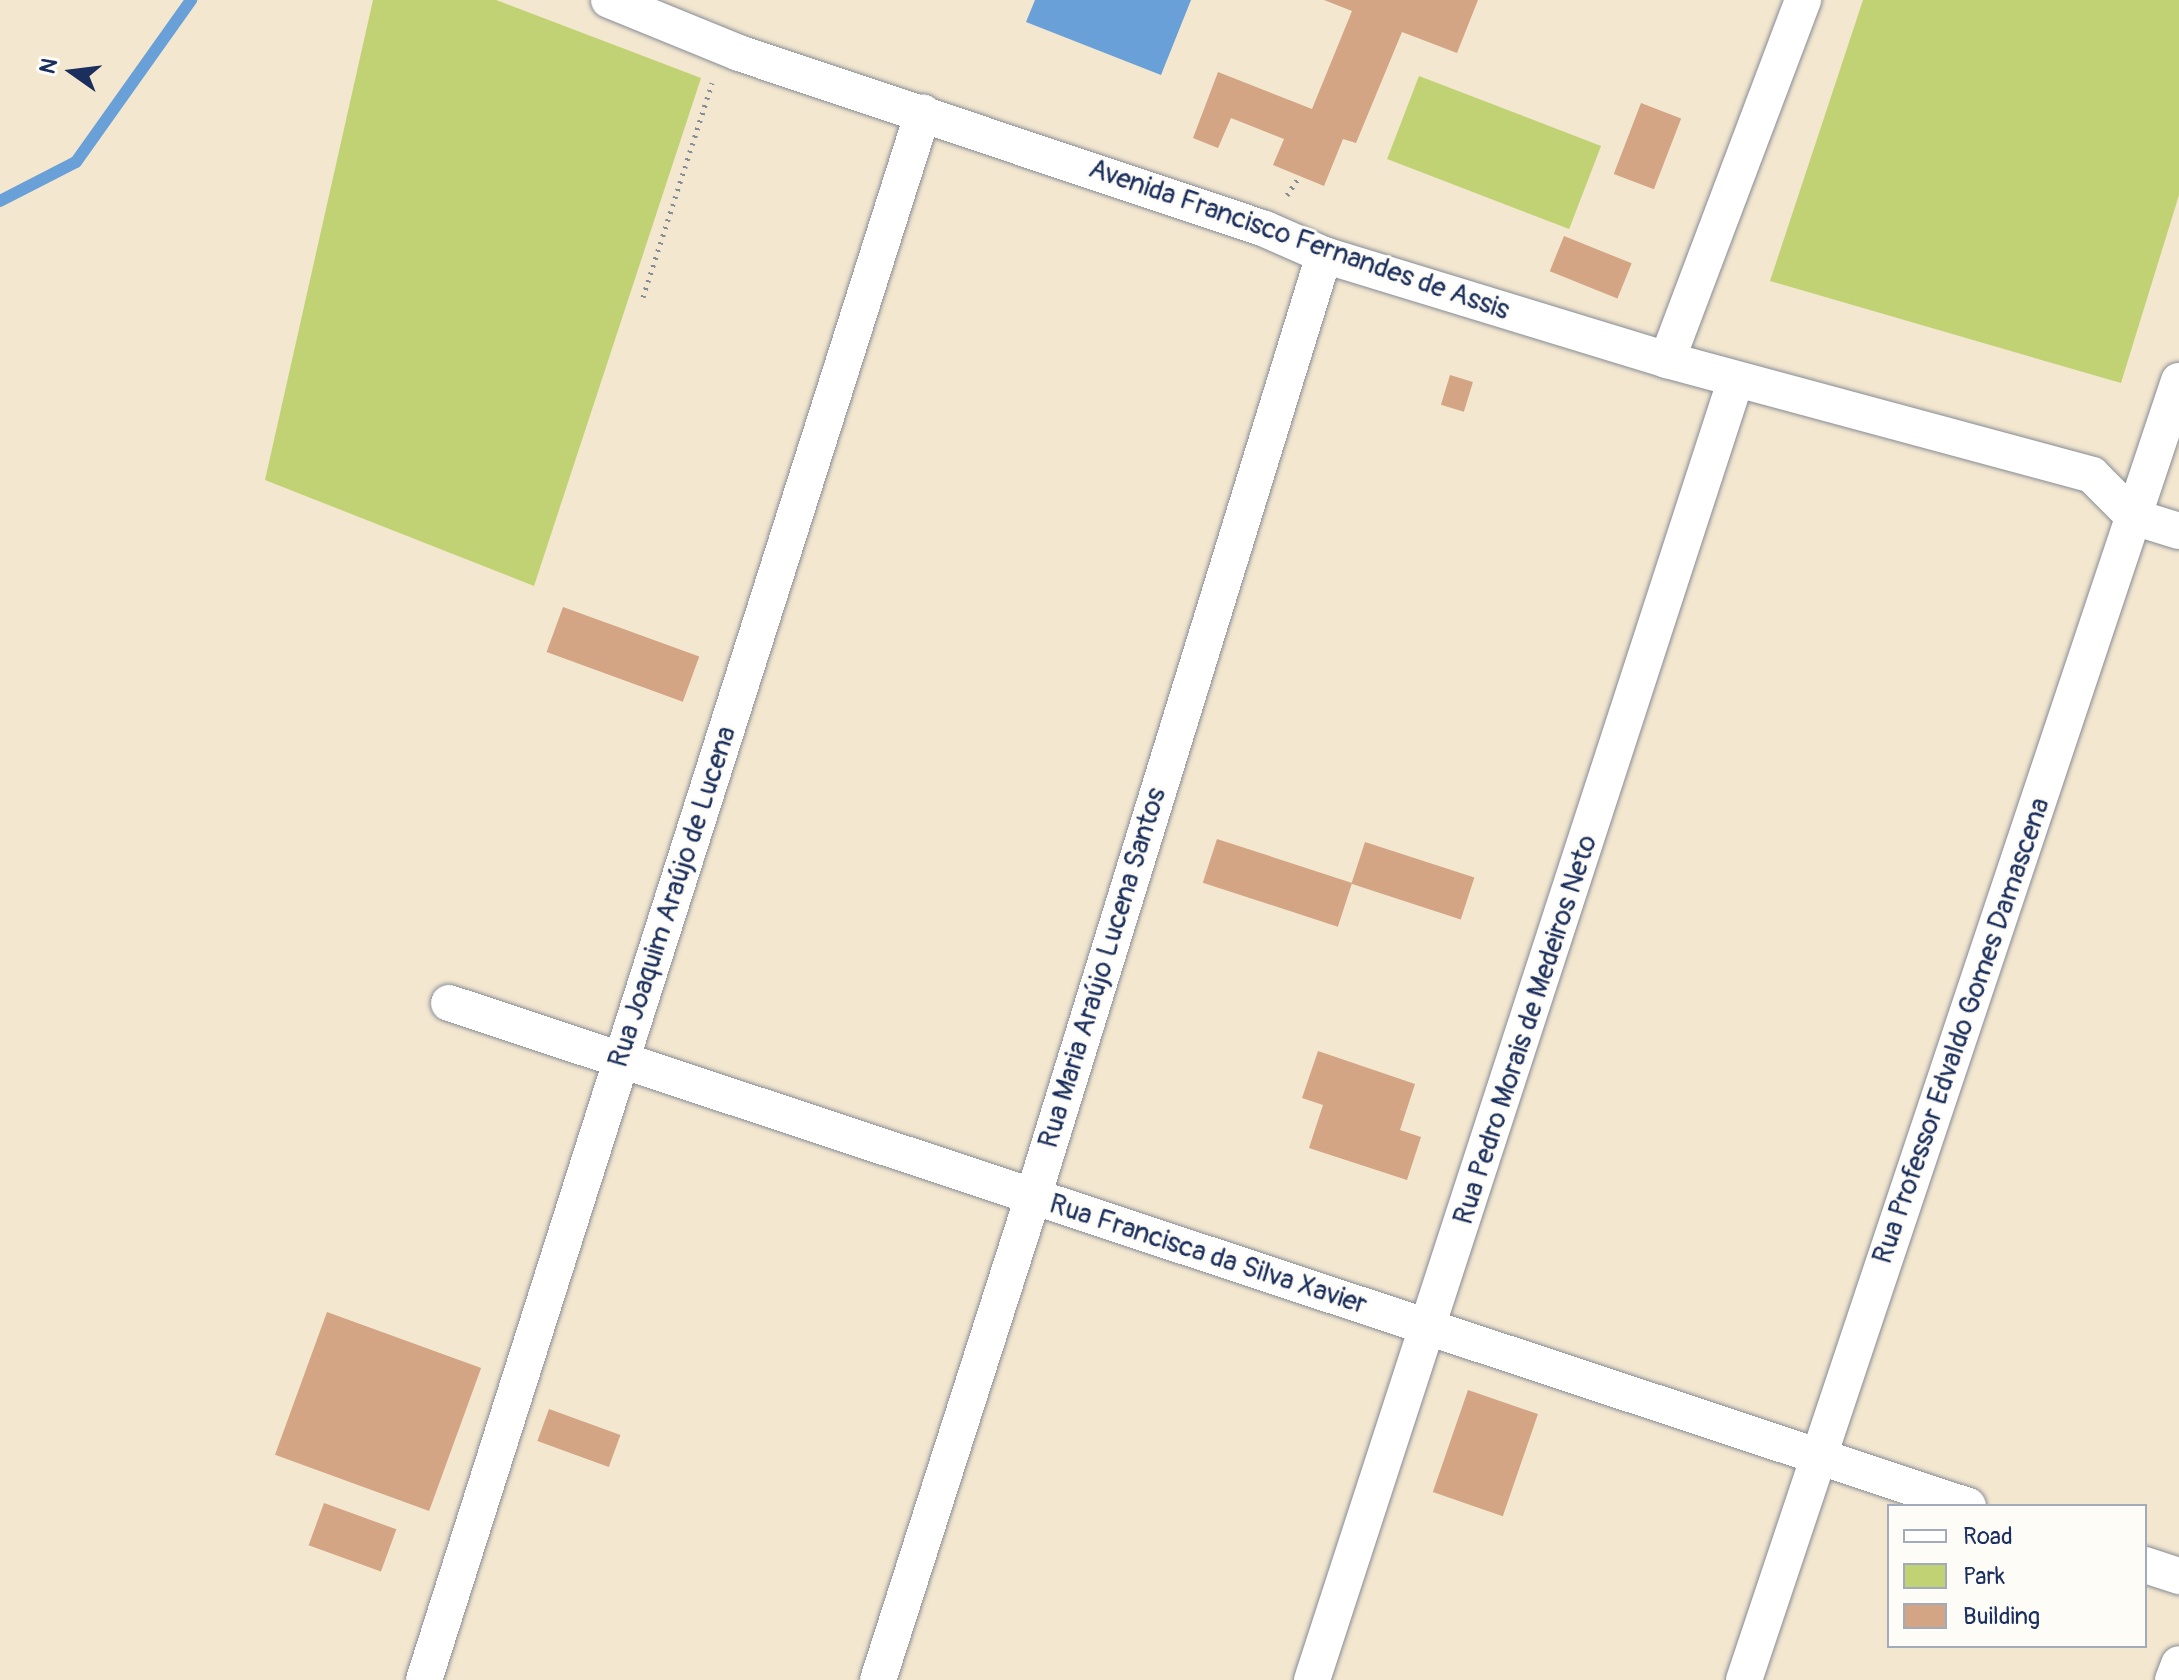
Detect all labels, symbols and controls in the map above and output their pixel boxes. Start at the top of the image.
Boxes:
north arrow [32,32,112,112]
text: N [33,56,64,77]
street label: Avenida Francisco Fernandes de Assis [1084,152,1514,328]
street label: Rua Joaquim Araújo de Lucena [602,722,744,1072]
street label: Rua Maria Araújo Lucena Santos [1032,784,1174,1152]
street label: Rua Professor Edvaldo Gomes Damascena [1866,794,2058,1268]
street label: Rua Pedro Morais de Medeiros Neto [1447,831,1605,1229]
street label: Rua Francisca da Silva Xavier [1045,1188,1371,1322]
legend [1887,1504,2147,1648]
text: Road [1963,1522,2013,1551]
text: Park [1963,1562,2005,1591]
text: Building [1963,1602,2040,1631]

